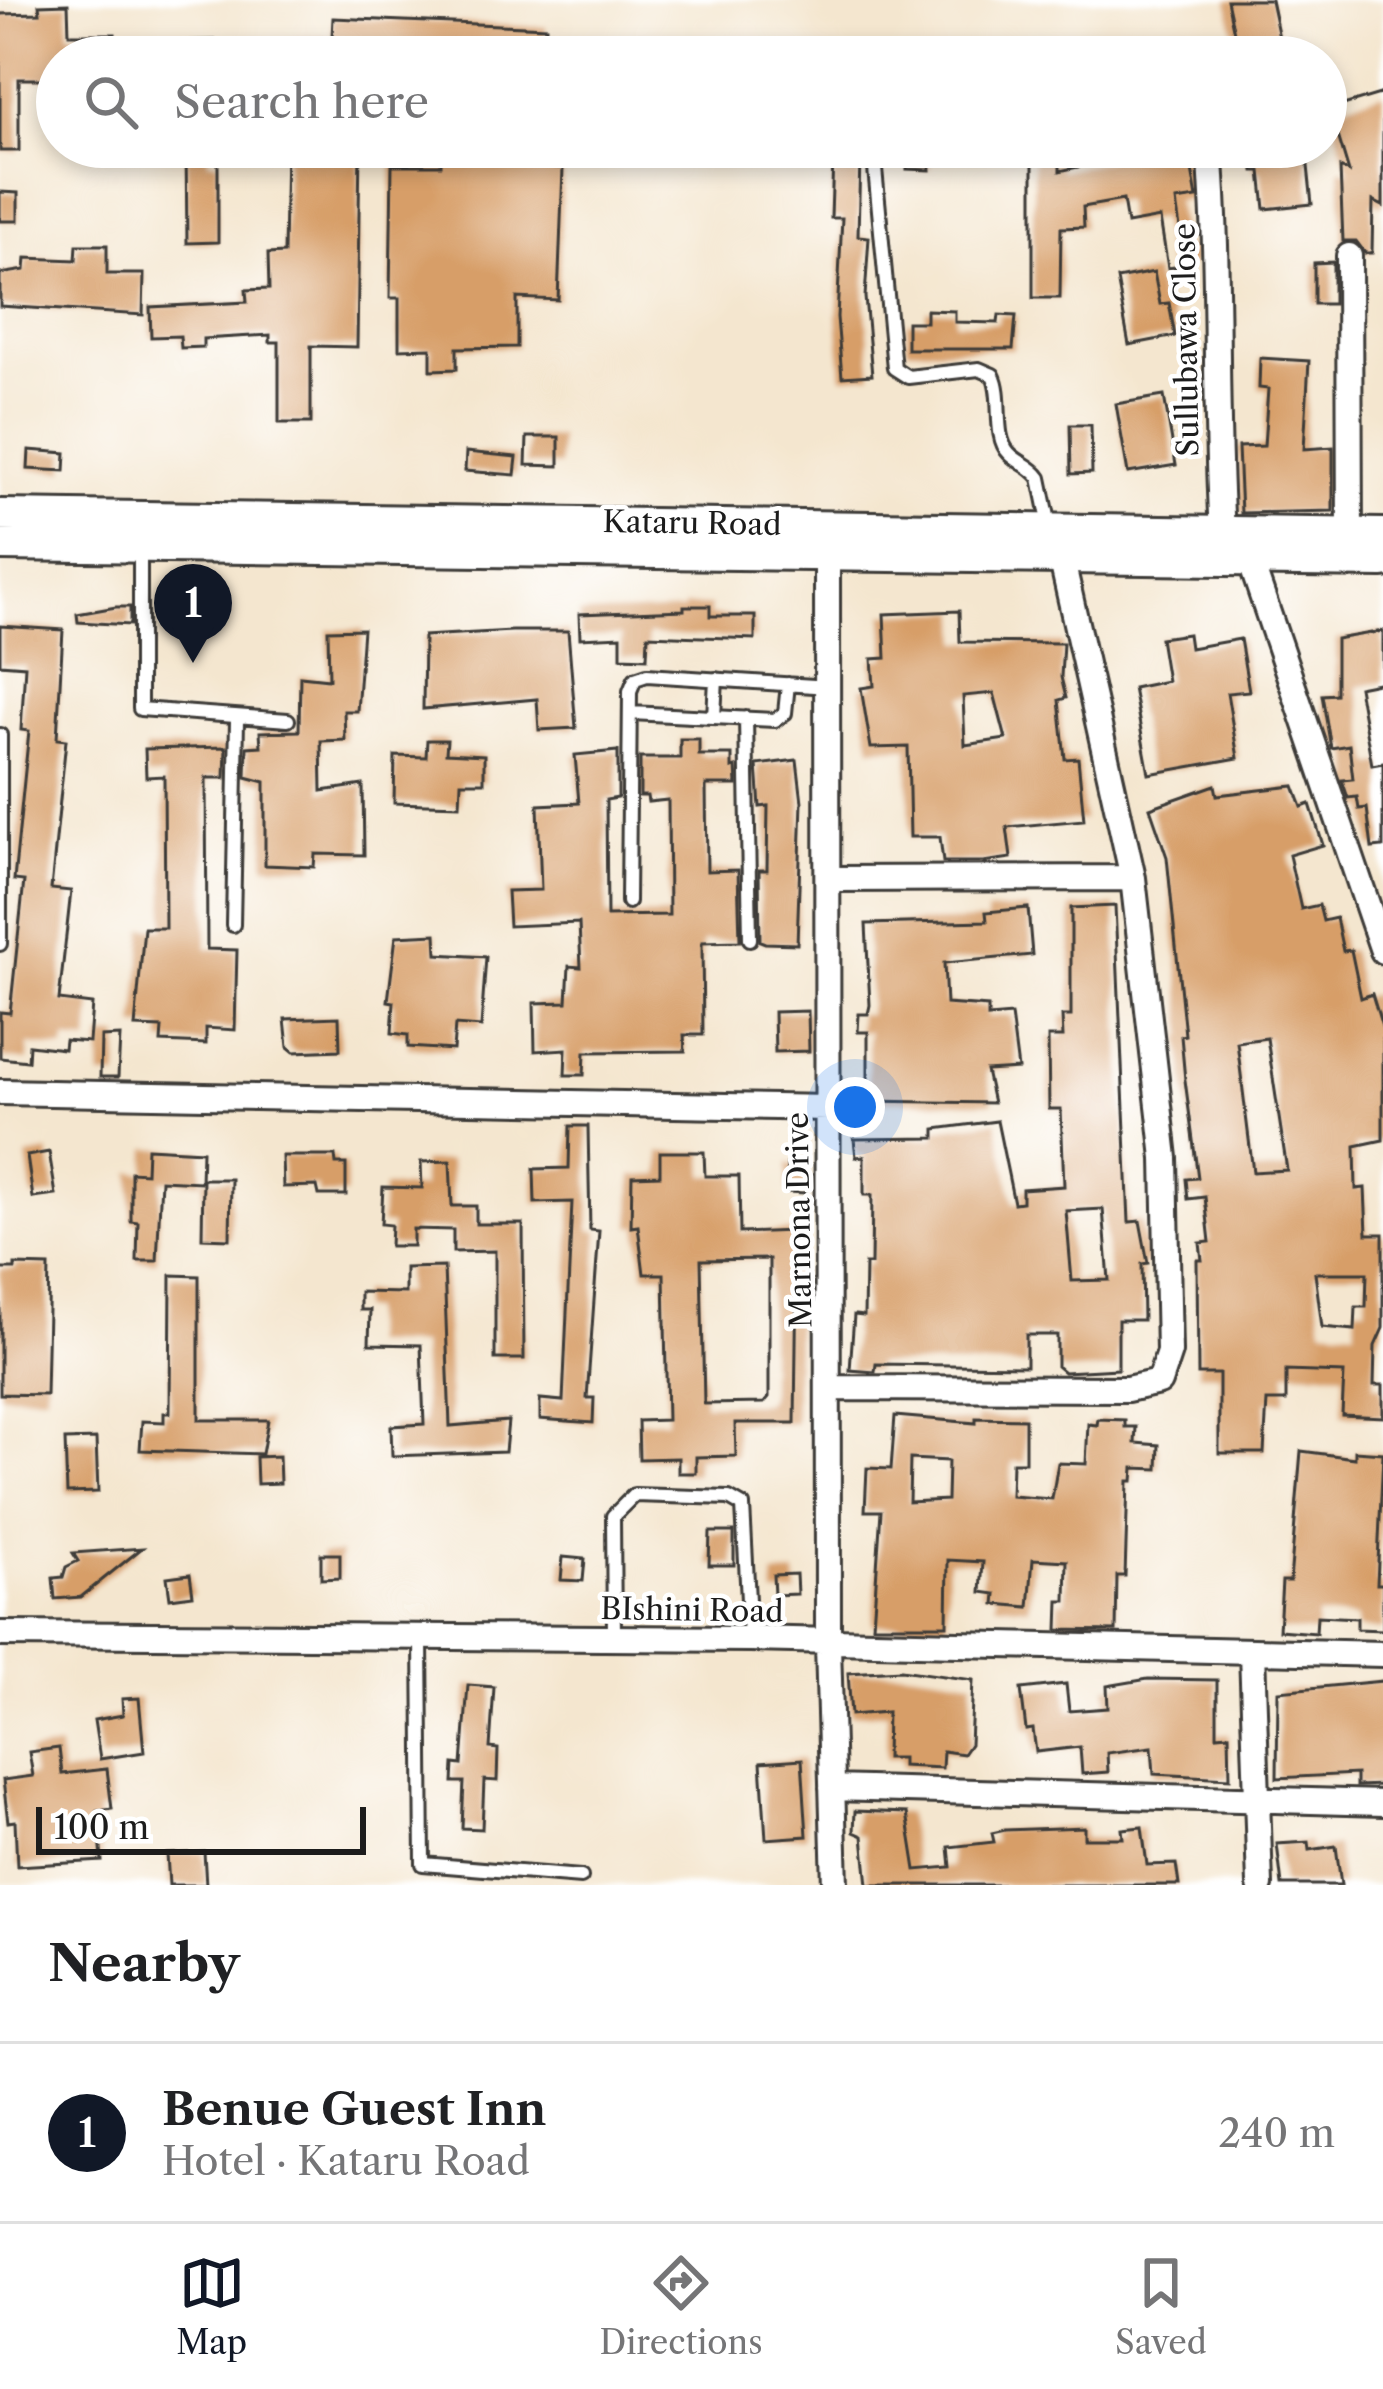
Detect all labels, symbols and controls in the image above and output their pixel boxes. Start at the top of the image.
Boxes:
search box [36,36,1347,168]
icon: search [78,69,144,135]
text: Search here [174,74,429,130]
street label: Sullubawa Close [1165,223,1207,457]
street label: Kataru Road [602,503,782,543]
pin: 1 [154,564,232,663]
your location [825,1077,885,1137]
street label: Marnona Drive [779,1112,819,1328]
street label: BIshini Road [600,1590,784,1630]
scale bar [36,1801,366,1854]
text: 100 m [54,1807,149,1848]
text: Nearby [48,1932,240,1994]
text: Benue Guest Inn [162,2081,546,2137]
text: 1 [78,2109,96,2157]
text: 240 m [1219,2109,1335,2157]
text: Hotel · Kataru Road [162,2137,530,2185]
tab: Map [176,2250,247,2363]
tab: Directions [600,2250,763,2363]
tab: Saved [1115,2250,1207,2363]

